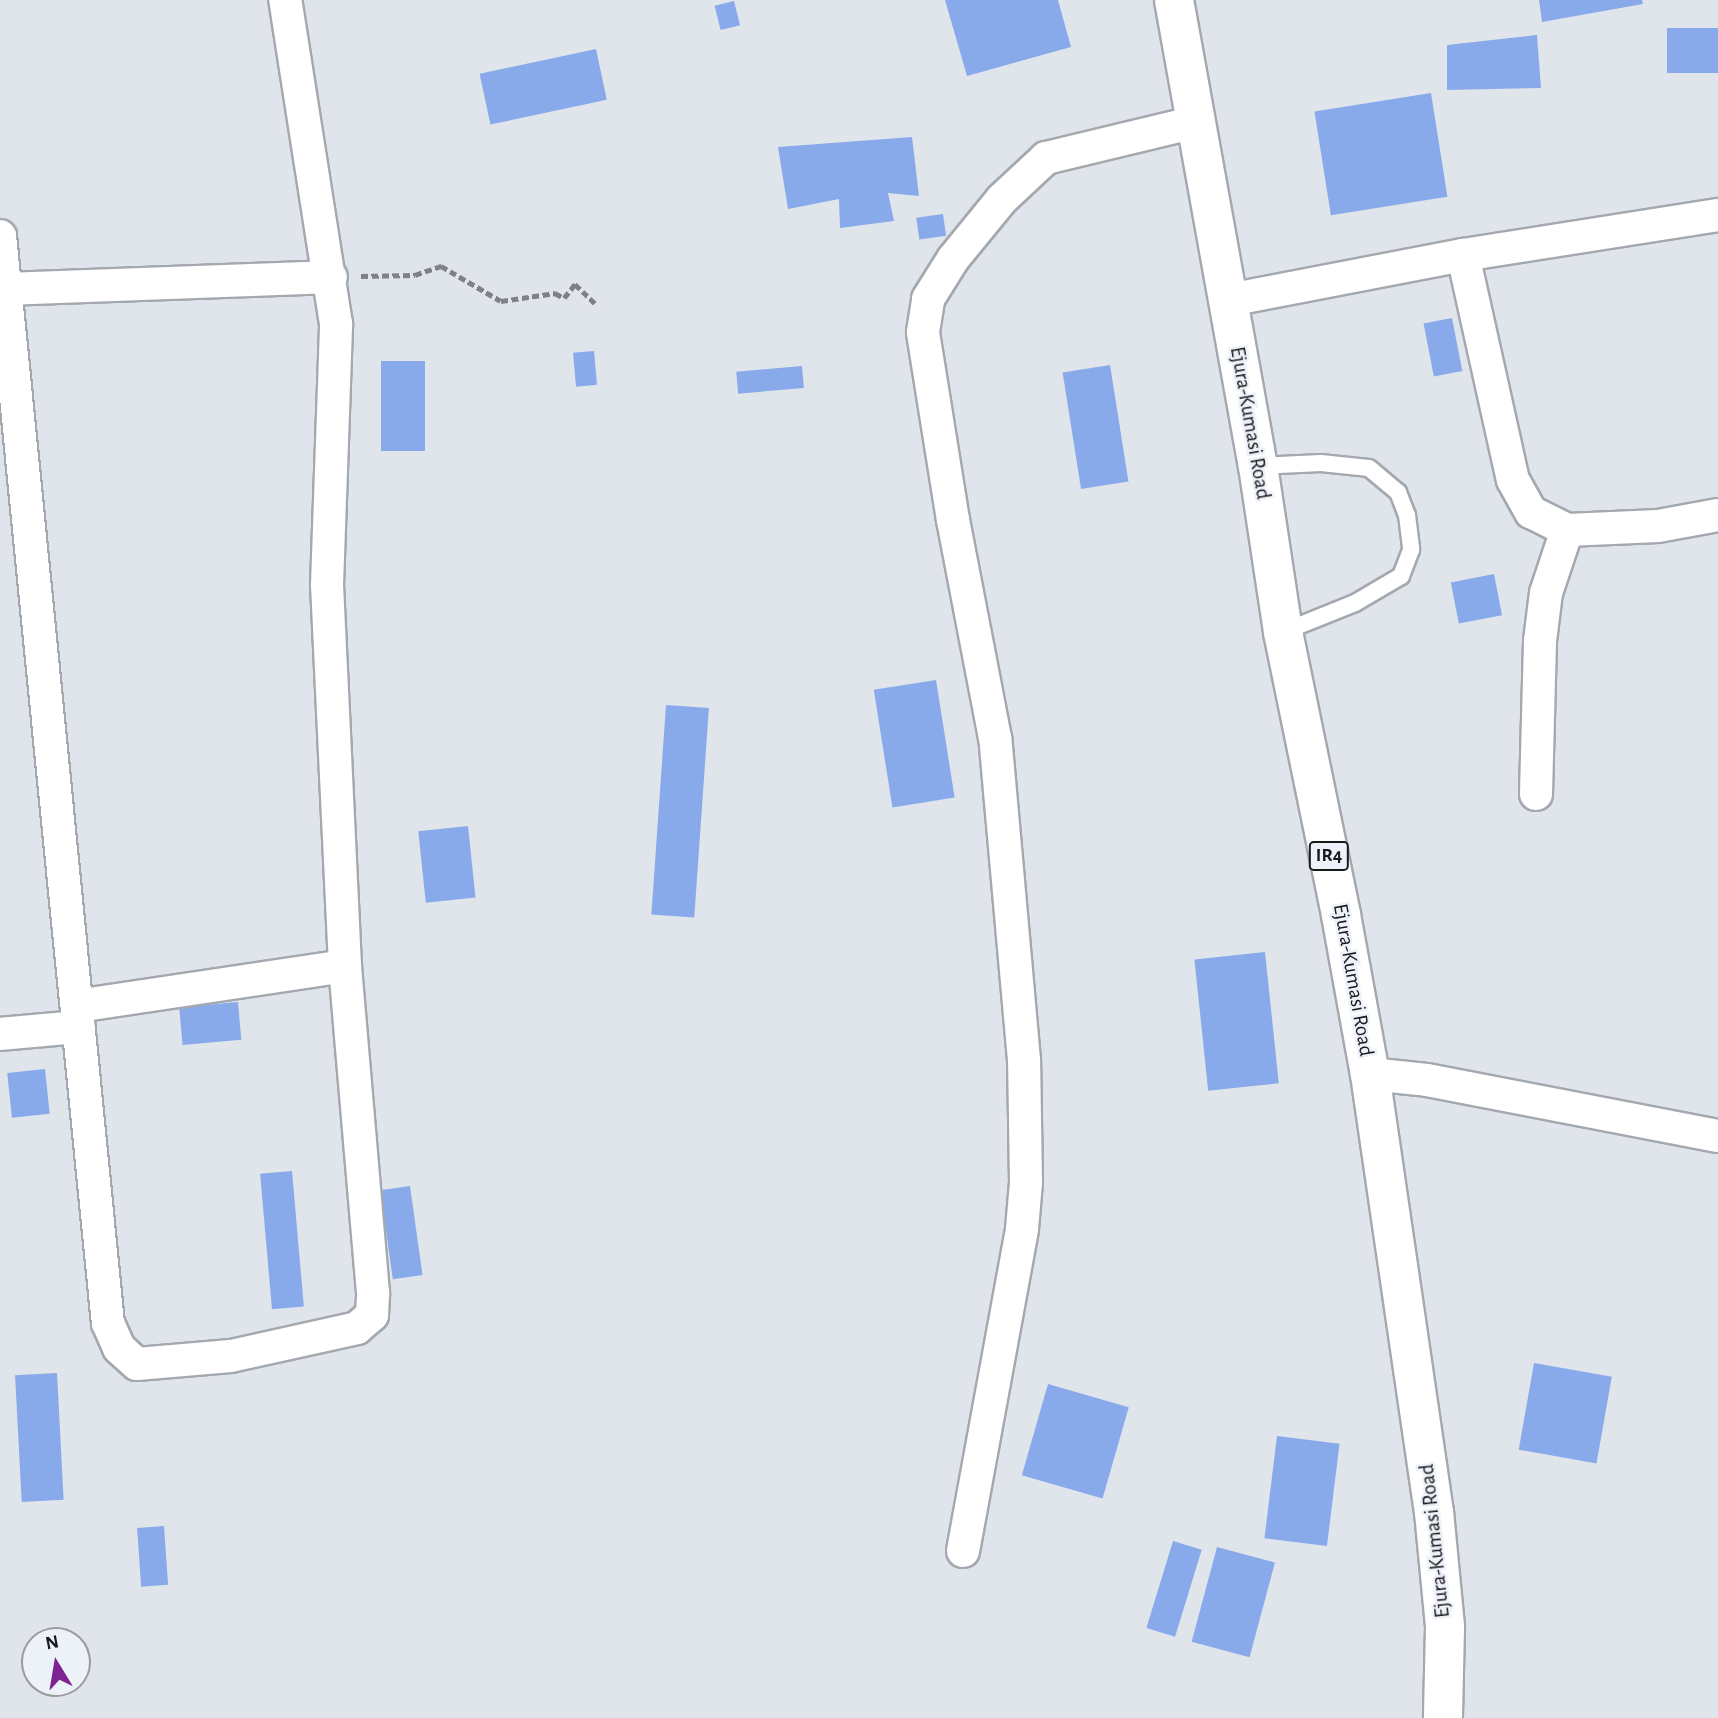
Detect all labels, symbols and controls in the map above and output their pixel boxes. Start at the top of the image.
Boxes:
street label: Ejura-Kumasi Road [1224,345,1276,501]
road number: IR4 [1308,841,1350,872]
street label: Ejura-Kumasi Road [1327,902,1379,1058]
street label: Ejura-Kumasi Road [1414,1463,1456,1619]
north arrow [21,1627,91,1697]
text: N [44,1632,61,1653]

